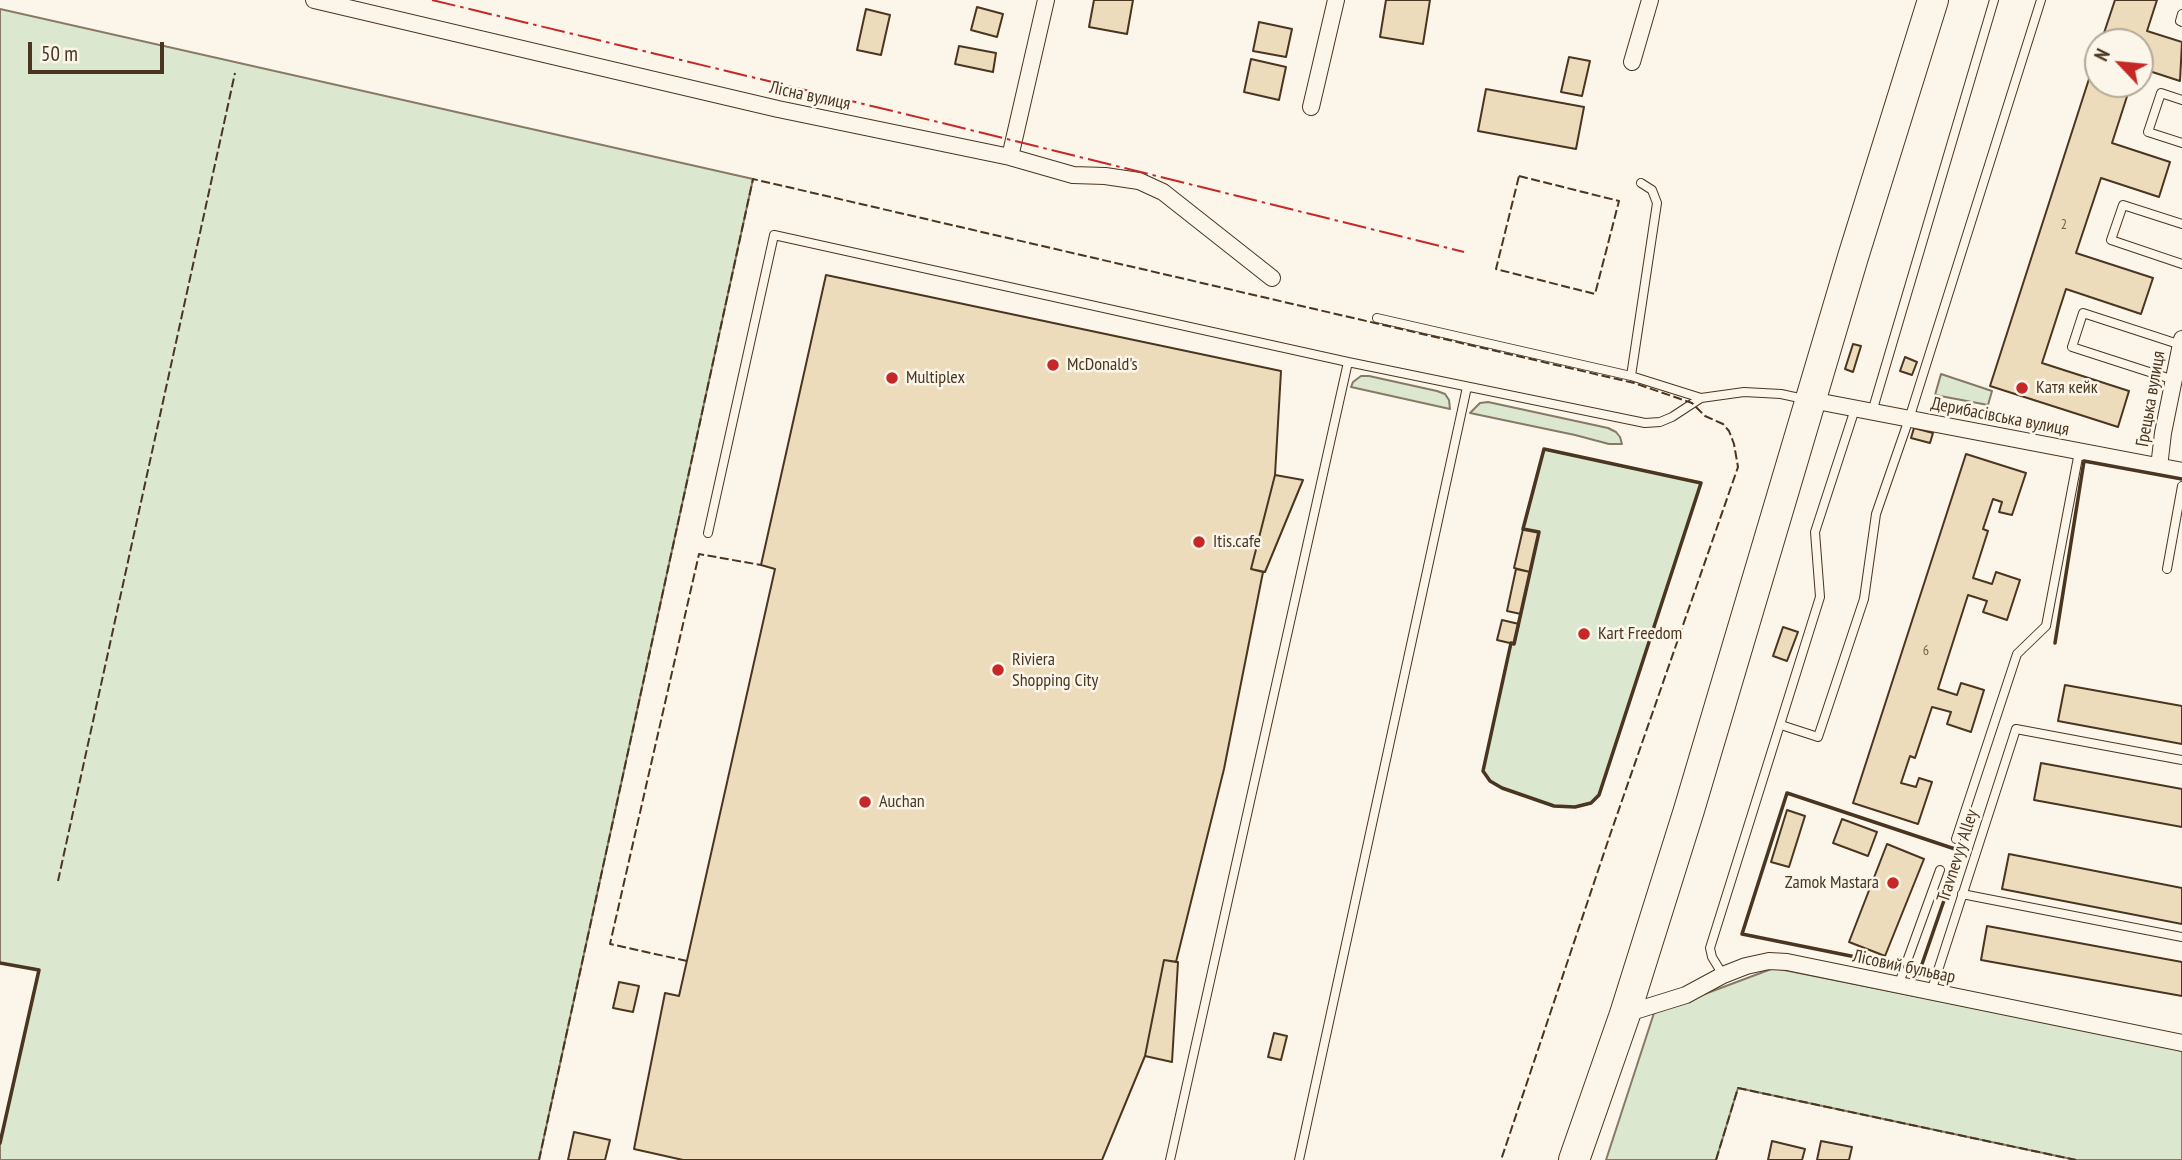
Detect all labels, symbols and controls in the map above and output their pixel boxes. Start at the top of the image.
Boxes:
scale bar [32,28,168,72]
north arrow [2084,28,2154,98]
text: 50 m [41,40,78,67]
text: N [2089,45,2115,65]
street label: Лісна вулиця [768,77,852,115]
house number: 2 [2061,217,2067,233]
street label: Грецька вулиця [2132,349,2170,449]
place label: McDonald's [1067,354,1138,376]
marker: McDonald's [1045,357,1061,373]
place label: Multiplex [906,367,965,389]
marker: Multiplex [884,370,900,386]
place label: Катя кейк [2036,377,2098,399]
marker: Катя кейк [2014,380,2030,396]
street label: Дерибасівська вулиця [1929,393,2071,441]
place label: Itis.cafe [1213,531,1261,553]
marker: Itis.cafe [1191,534,1207,550]
place label: Kart Freedom [1598,623,1682,645]
marker: Kart Freedom [1576,626,1592,642]
house number: 6 [1923,643,1929,659]
place label: Riviera Shopping City [1012,649,1098,692]
marker: Riviera Shopping City [990,662,1006,678]
place label: Auchan [879,791,925,813]
marker: Auchan [857,794,873,810]
street label: Travnevyy Alley [1933,807,1983,905]
place label: Zamok Mastara [1785,872,1879,894]
marker: Zamok Mastara [1885,875,1901,891]
street label: Лісовий бульвар [1851,946,1957,988]

